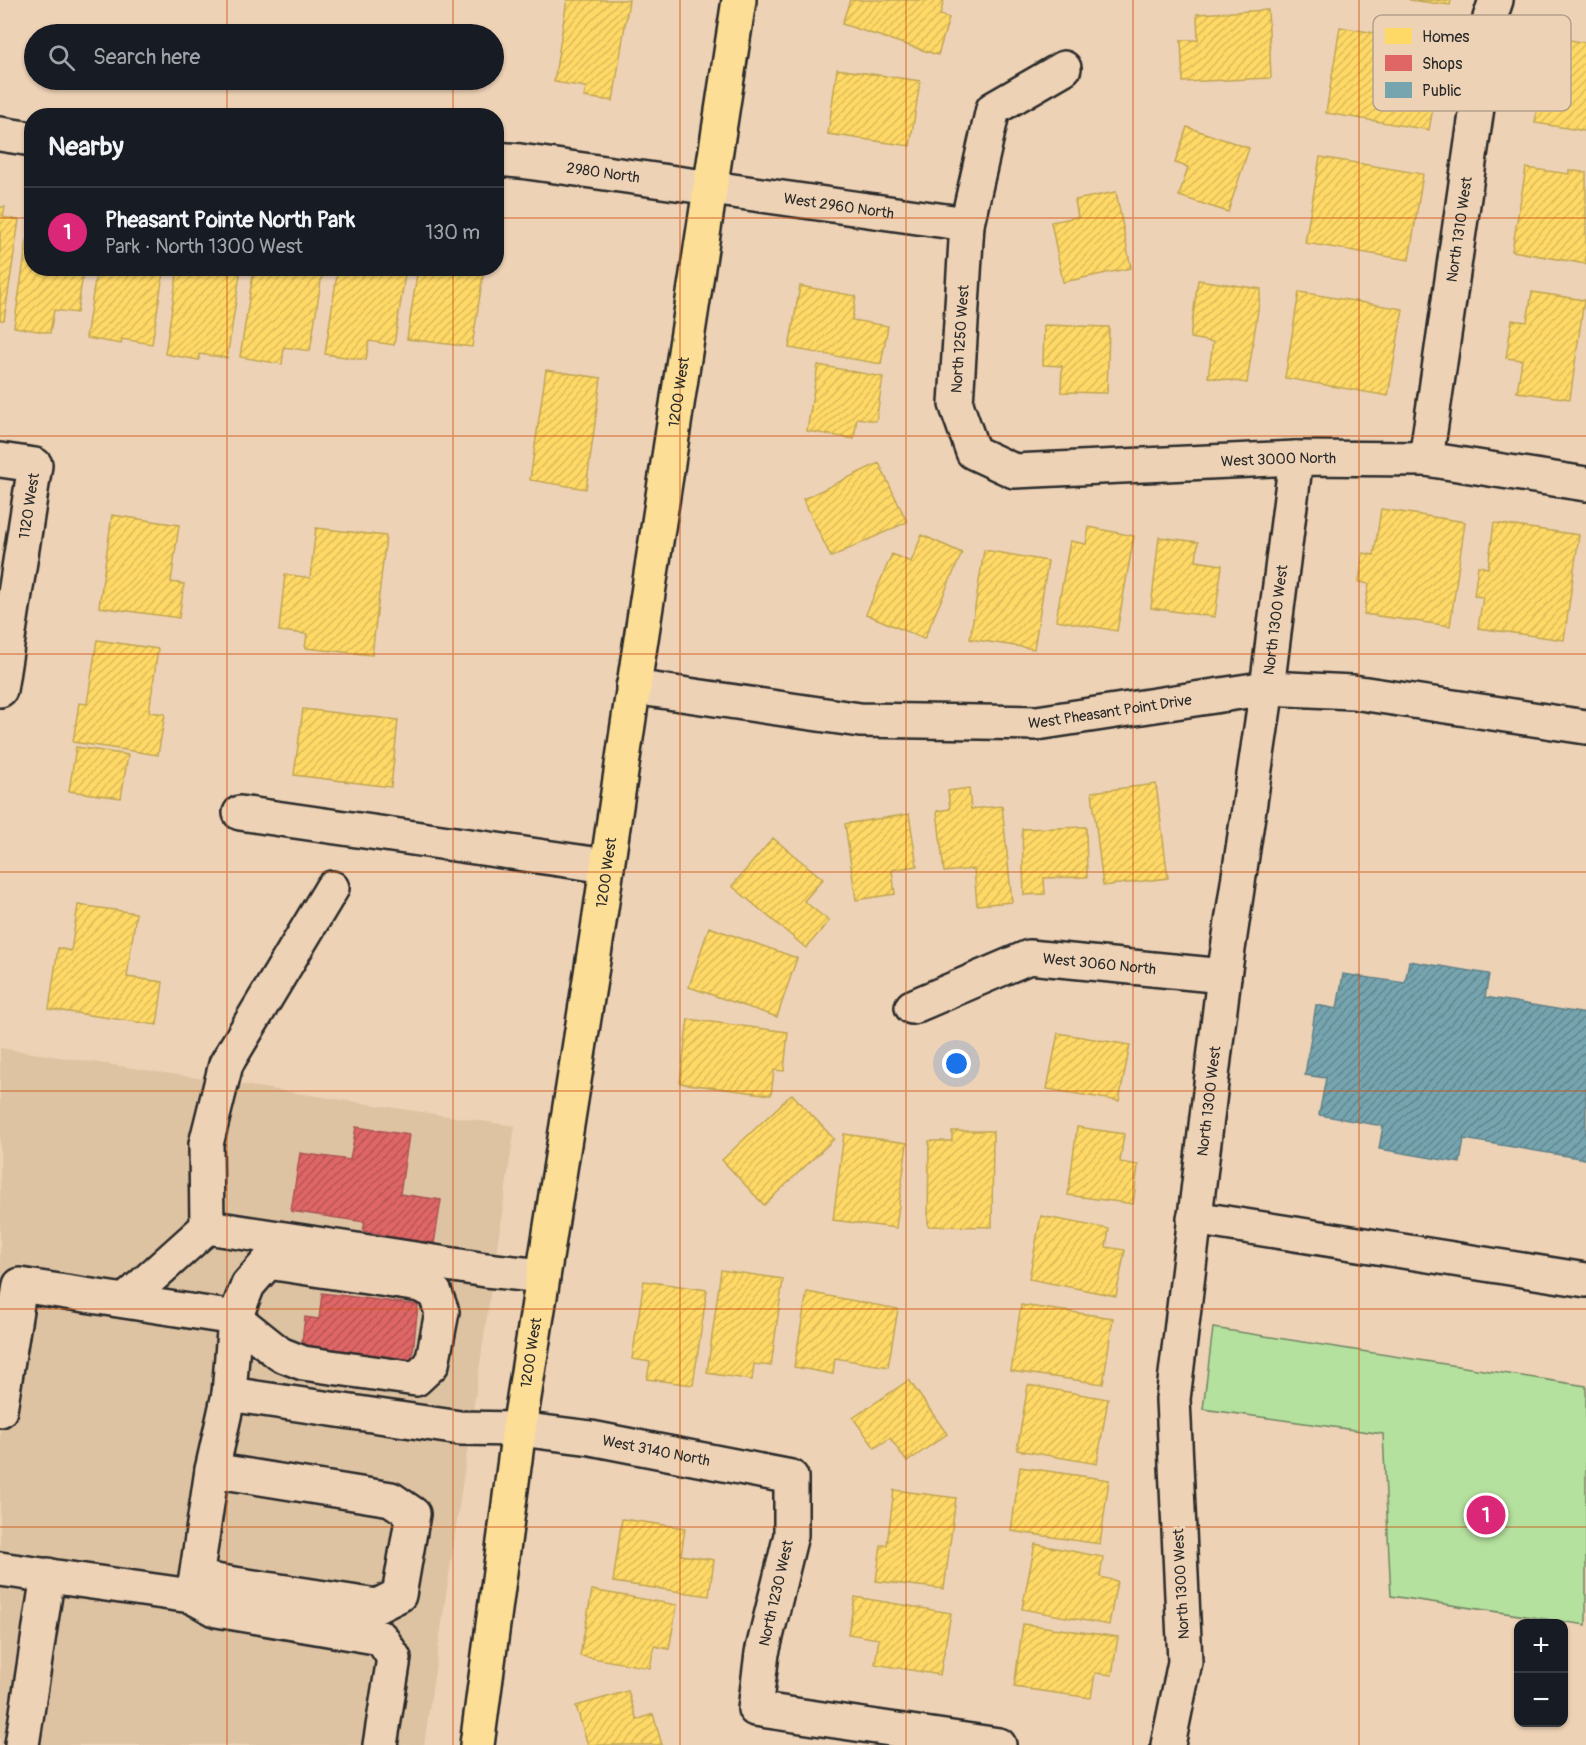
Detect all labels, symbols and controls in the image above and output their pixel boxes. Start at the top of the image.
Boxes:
legend [1373,15,1571,111]
search box [24,24,504,90]
text: Homes [1422,27,1470,47]
icon: search [45,41,78,74]
text: Search here [93,43,200,71]
text: Shops [1422,54,1462,74]
text: Public [1422,81,1462,101]
text: Nearby [48,131,124,163]
street label: 2980 North [565,159,641,188]
street label: North 1310 West [1443,174,1477,284]
street label: West 2960 North [782,189,895,224]
text: Pheasant Pointe North Park [105,206,355,234]
text: 1 [64,220,71,245]
text: 130 m [425,220,480,245]
text: Park · North 1300 West [105,234,303,259]
street label: North 1250 West [947,283,974,394]
street label: 1200 West [665,355,694,429]
street label: West 3000 North [1220,449,1336,471]
street label: 1120 West [15,471,44,540]
street label: North 1300 West [1260,563,1293,676]
street label: West Pheasant Point Drive [1028,690,1194,733]
street label: 1200 West [592,835,621,909]
street label: West 3060 North [1042,949,1157,979]
street label: North 1300 West [1193,1044,1226,1157]
your location [942,1049,971,1078]
street label: 1200 West [517,1315,547,1389]
street label: West 3140 North [600,1431,711,1471]
pin: 1 [1466,1492,1506,1538]
street label: North 1300 West [1169,1527,1194,1640]
street label: North 1230 West [755,1537,798,1648]
map controls [1514,1619,1568,1727]
button: + [1514,1619,1568,1673]
button: − [1514,1673,1568,1727]

